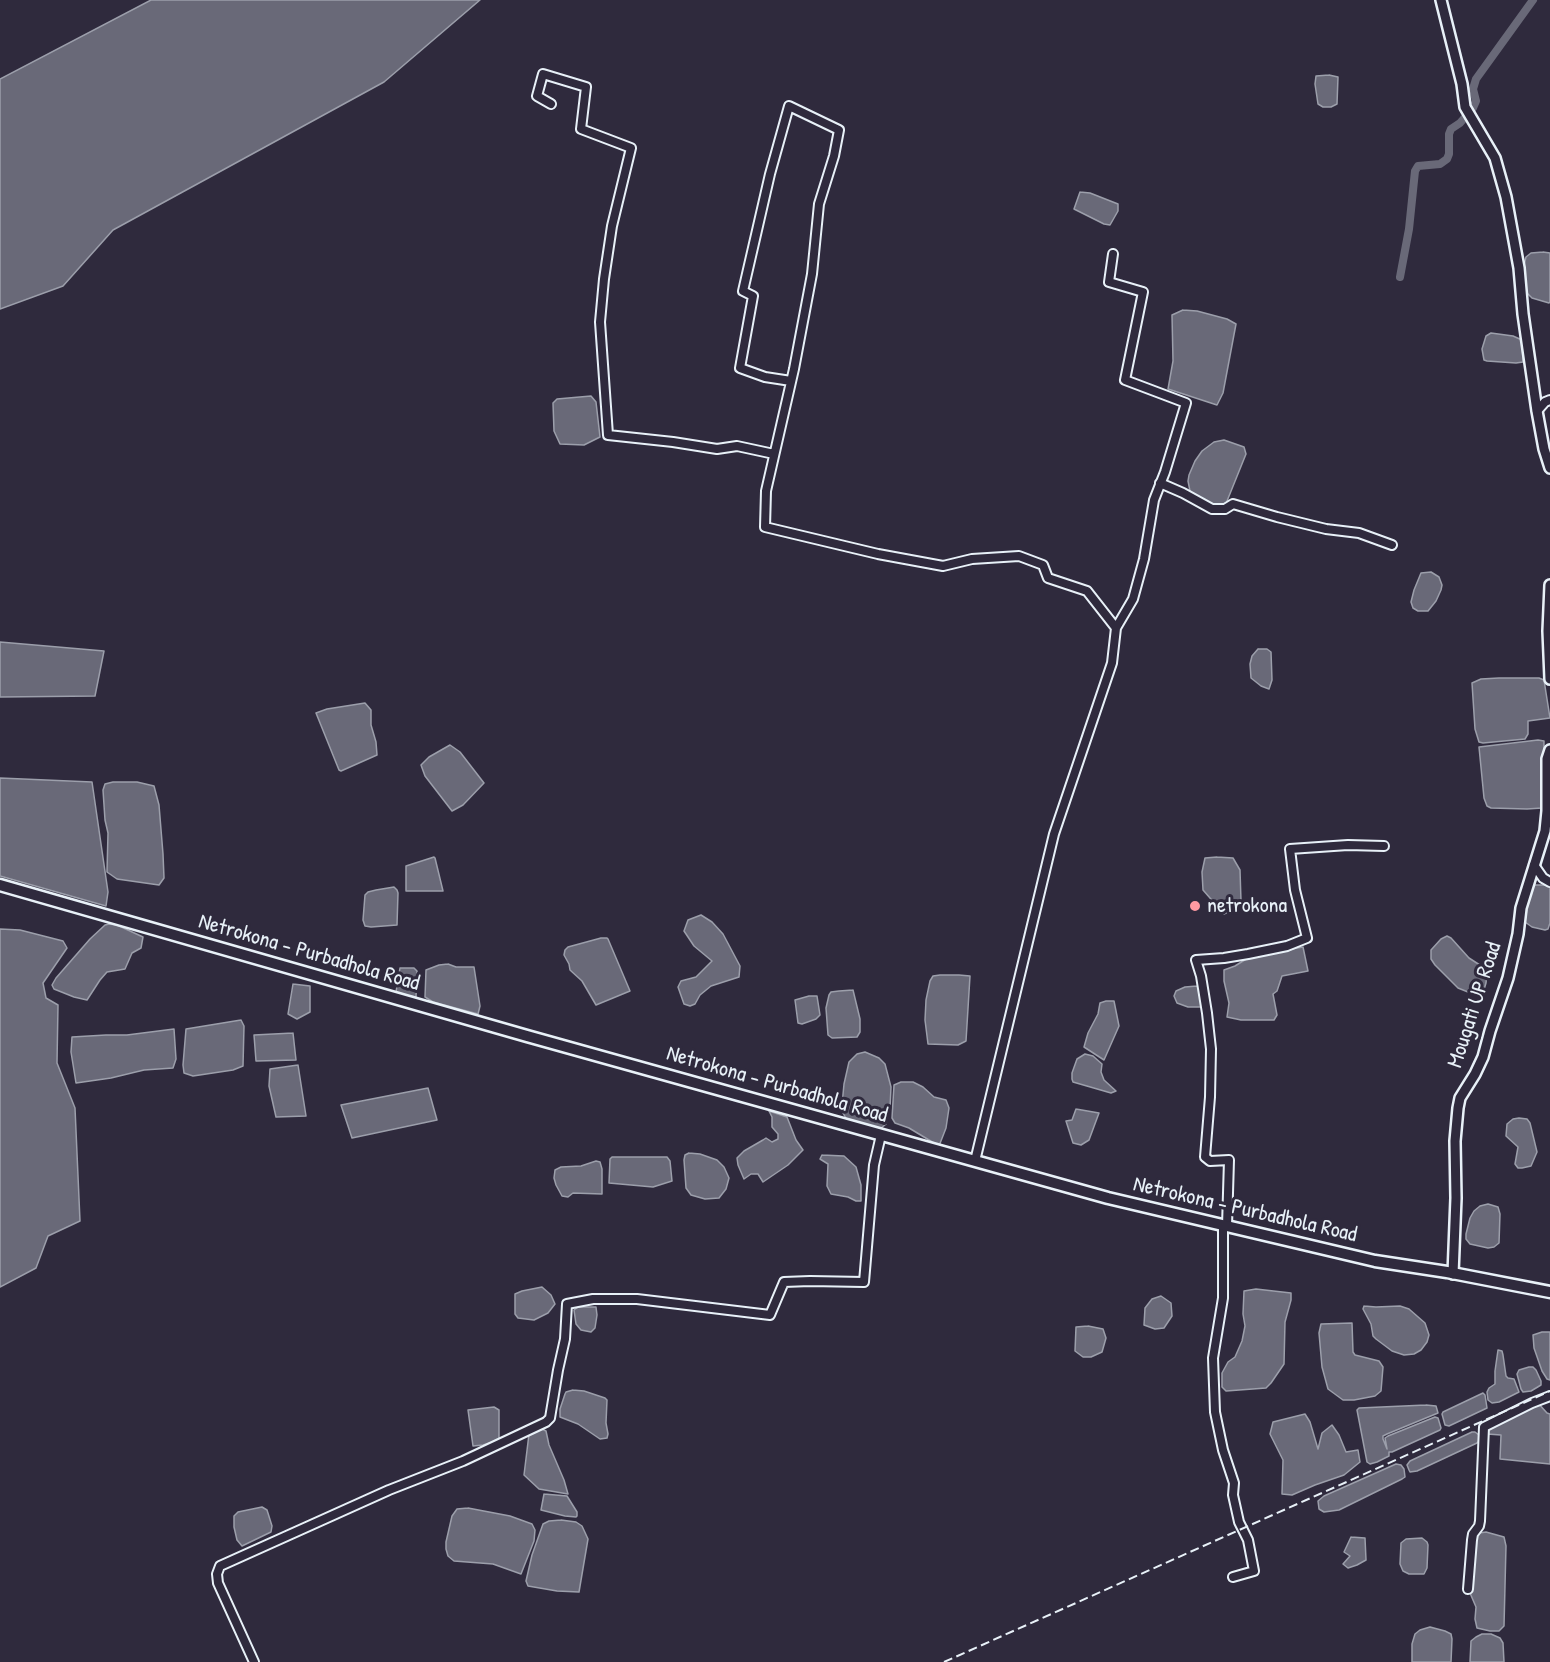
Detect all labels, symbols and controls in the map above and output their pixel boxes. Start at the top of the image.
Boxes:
place label: netrokona [1207,893,1287,919]
marker: netrokona [1188,899,1202,913]
street label: Netrokona - Purbadhola Road [195,909,423,997]
street label: Mougati UP Road [1442,939,1508,1071]
street label: Netrokona - Purbadhola Road [663,1041,891,1129]
street label: Netrokona - Purbadhola Road [1131,1171,1359,1249]

